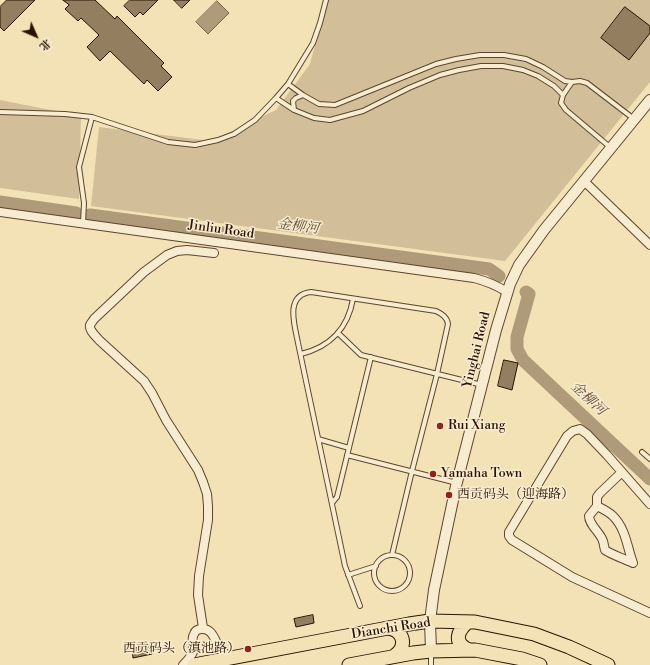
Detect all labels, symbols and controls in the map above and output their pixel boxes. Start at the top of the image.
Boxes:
north arrow [16,16,56,56]
text: 北 [36,36,53,53]
water label: 金柳河 [276,216,320,238]
street label: Jinliu Road [187,218,255,242]
street label: Yinghai Road [460,310,494,390]
water label: 金柳河 [567,379,609,419]
place label: Rui Xiang [448,418,505,434]
marker: Rui Xiang [435,421,445,431]
place label: Yamaha Town [441,466,522,482]
marker: Yamaha Town [428,469,438,479]
place label: 西贡码头（迎海路） [457,487,574,503]
marker: 西贡码头（迎海路） [444,490,454,500]
street label: Dianchi Road [350,615,432,643]
place label: 西贡码头（滇池路） [123,641,240,657]
marker: 西贡码头（滇池路） [243,644,253,654]

